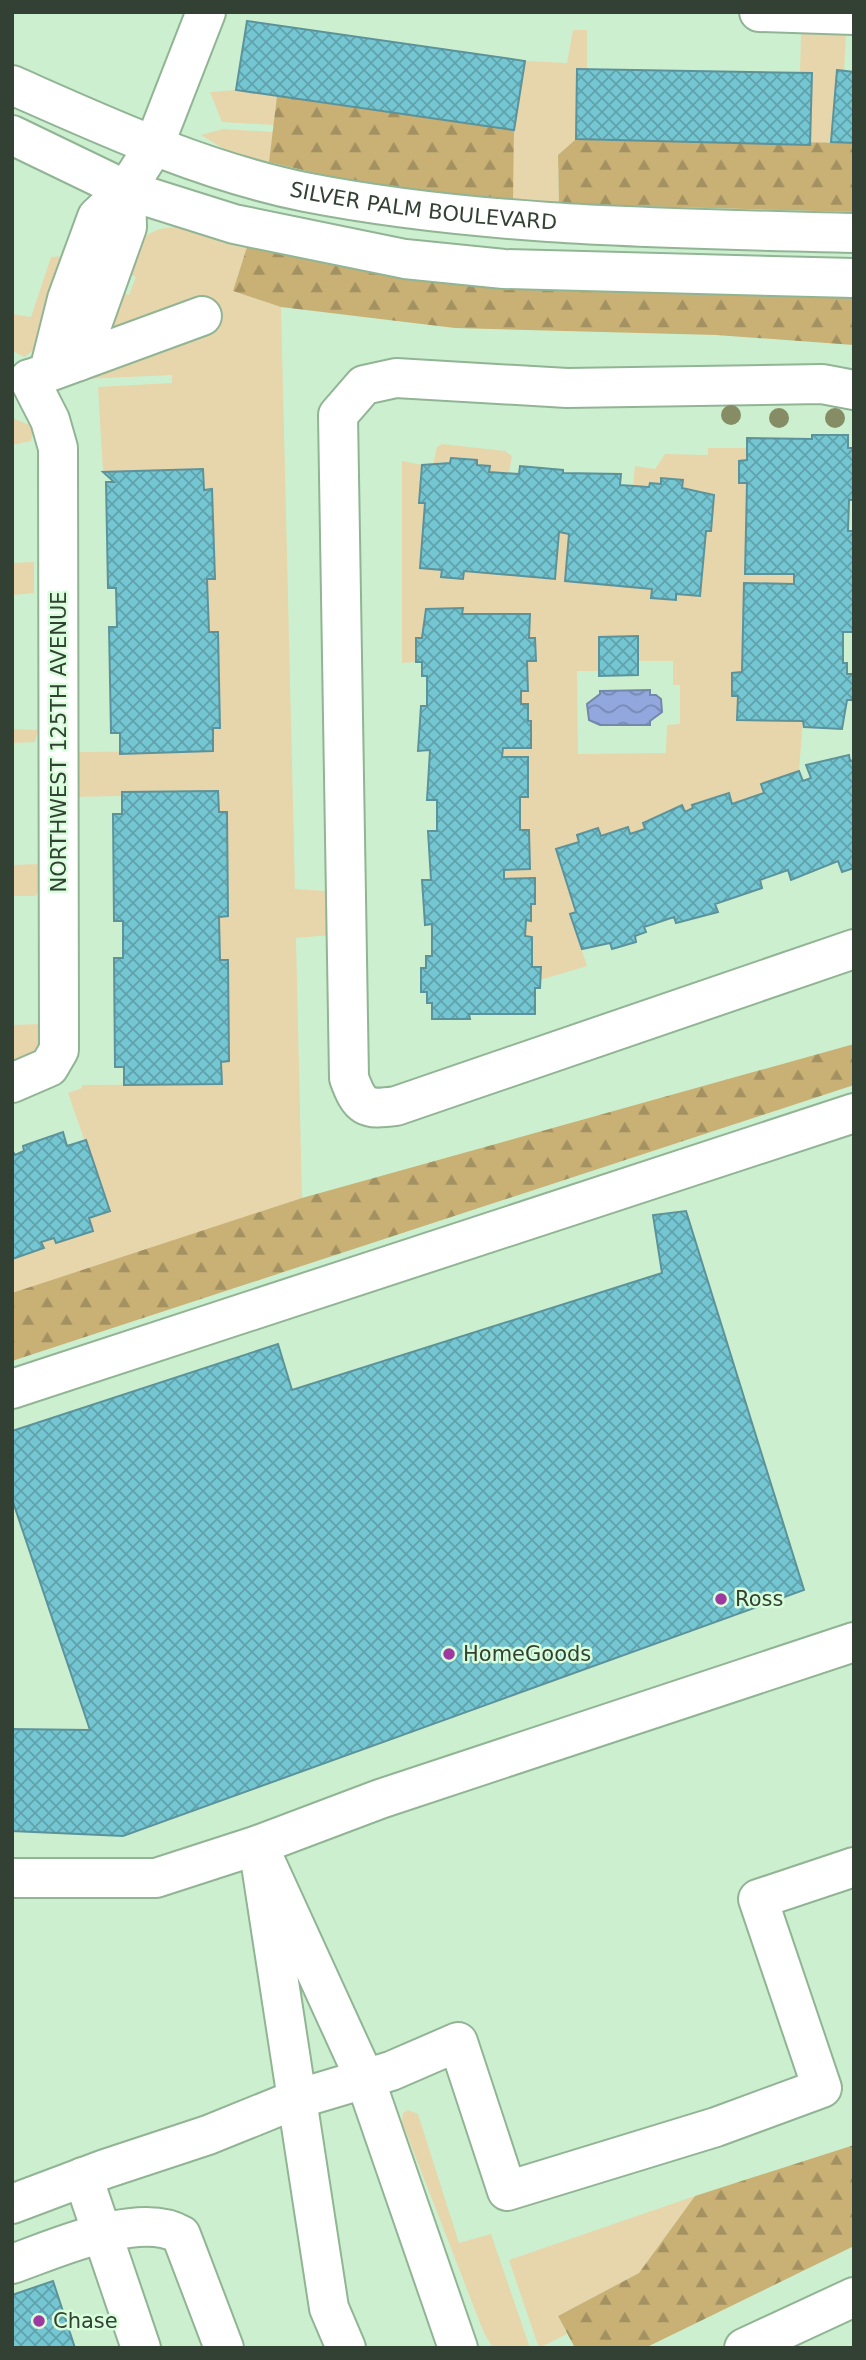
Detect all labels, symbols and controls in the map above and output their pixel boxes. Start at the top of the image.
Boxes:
street label: SILVER PALM BOULEVARD [288,177,558,234]
street label: NORTHWEST 125TH AVENUE [47,591,71,893]
place label: Ross [735,1587,783,1611]
marker: Ross [713,1591,729,1607]
place label: HomeGoods [463,1642,591,1666]
marker: HomeGoods [441,1646,457,1662]
place label: Chase [53,2309,118,2333]
marker: Chase [31,2313,47,2329]

